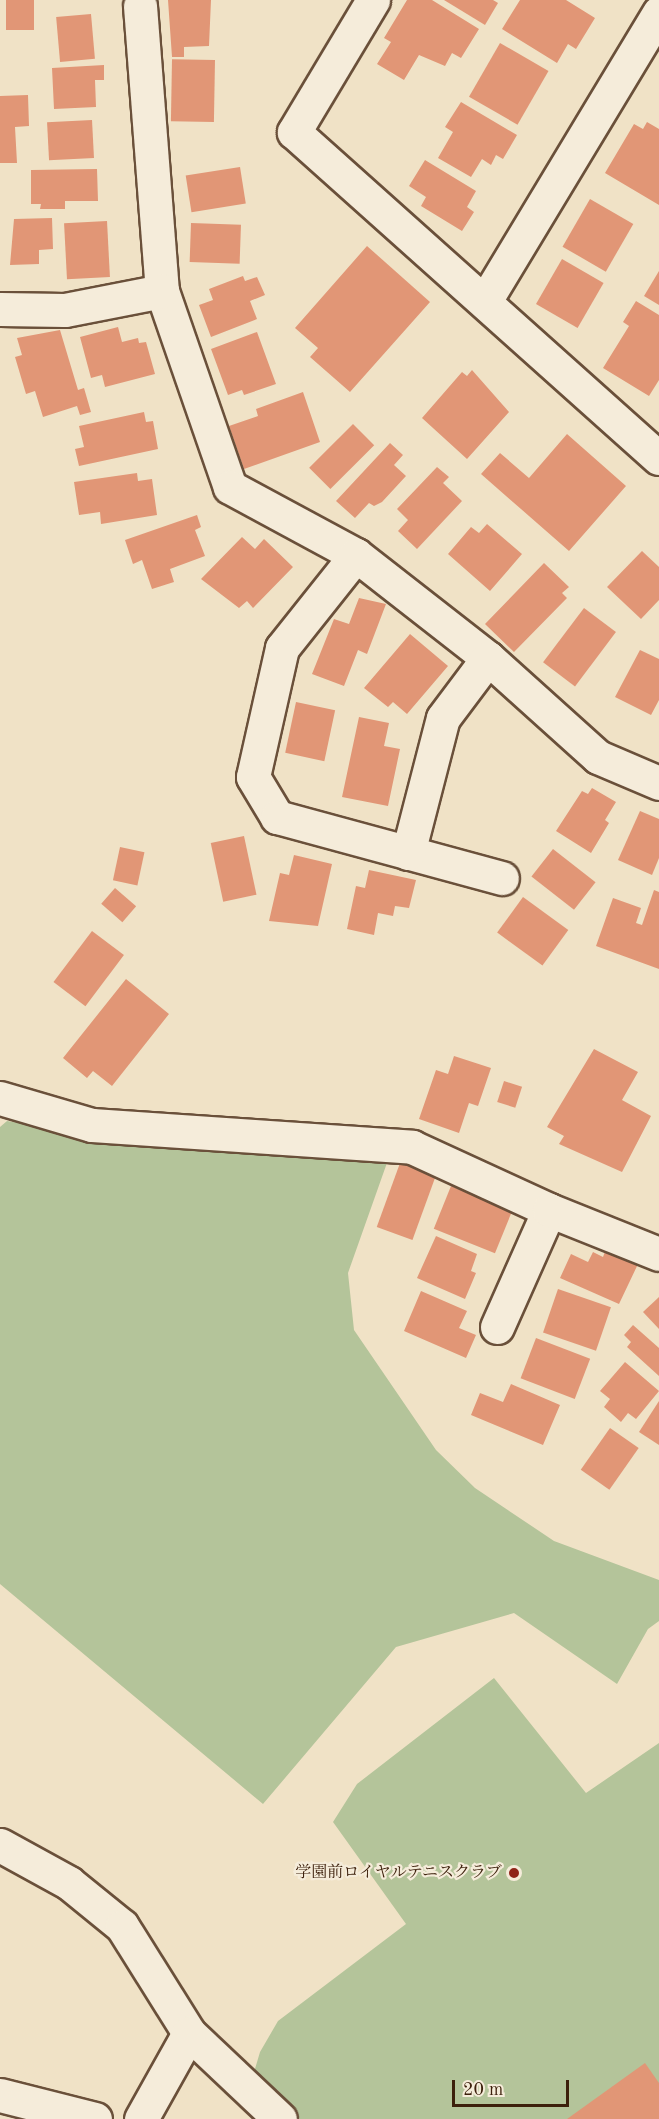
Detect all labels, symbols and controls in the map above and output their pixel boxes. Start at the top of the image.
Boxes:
place label: 学園前ロイヤルテニスクラブ [294,1863,502,1883]
marker: 学園前ロイヤルテニスクラブ [507,1866,521,1880]
scale bar [455,2068,572,2106]
text: 20 m [463,2081,503,2099]

